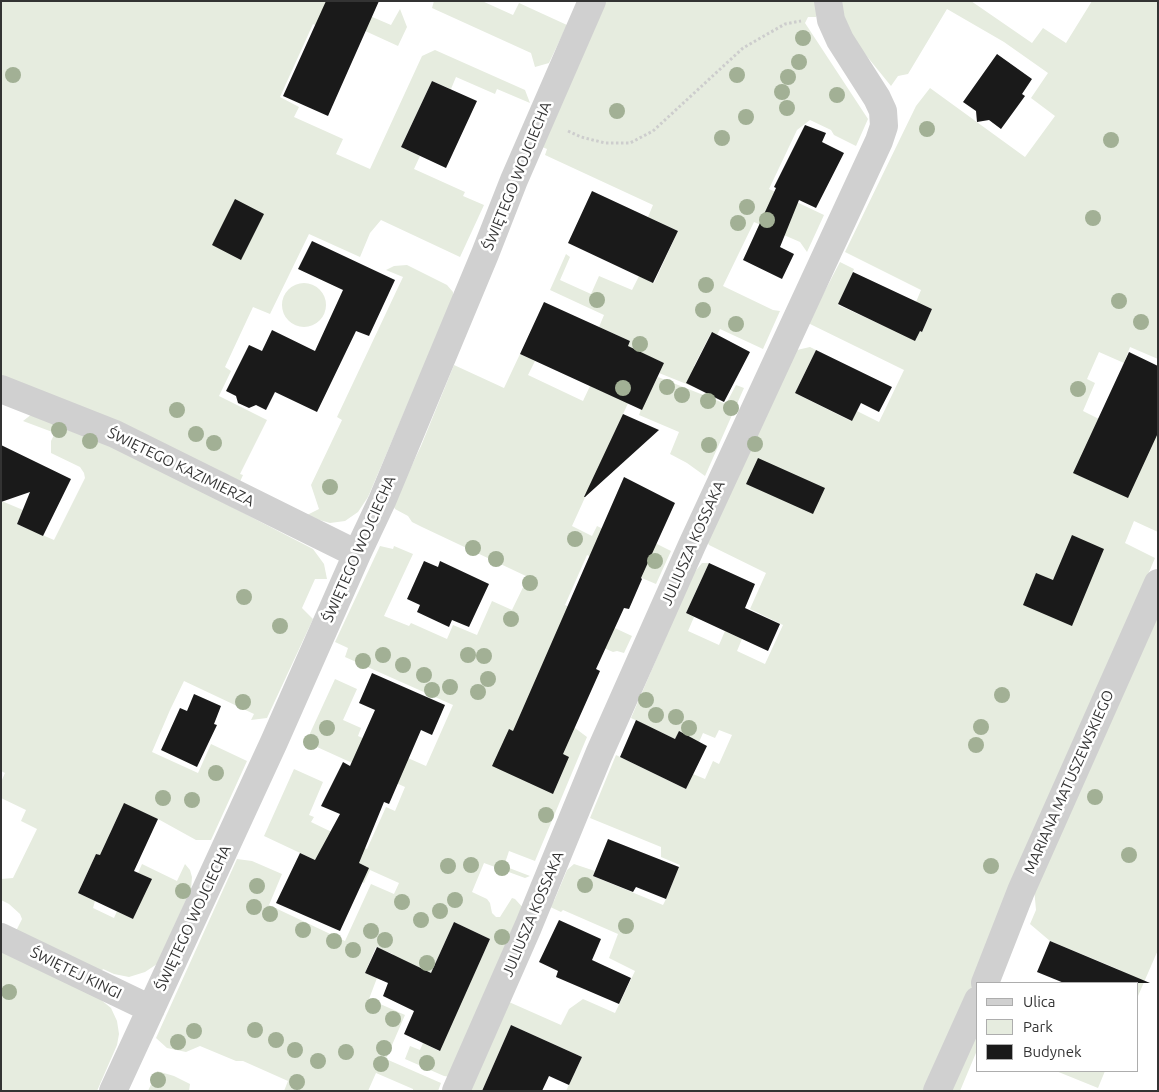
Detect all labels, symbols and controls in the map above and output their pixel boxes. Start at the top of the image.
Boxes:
street label: ŚWIĘTEGO WOJCIECHA [479,99,555,253]
street label: ŚWIĘTEGO KAZIMIERZA [105,424,257,510]
street label: ŚWIĘTEGO WOJCIECHA [318,473,400,625]
street label: JULIUSZA KOSSAKA [657,478,729,608]
street label: MARIANA MATUSZEWSKIEGO [1020,687,1118,877]
street label: ŚWIĘTEGO WOJCIECHA [151,842,235,994]
street label: JULIUSZA KOSSAKA [498,849,568,979]
street label: ŚWIĘTEJ KINGI [27,943,125,1003]
legend [976,982,1139,1072]
text: Ulica [1023,993,1055,1010]
text: Park [1023,1018,1053,1035]
text: Budynek [1023,1043,1082,1060]

